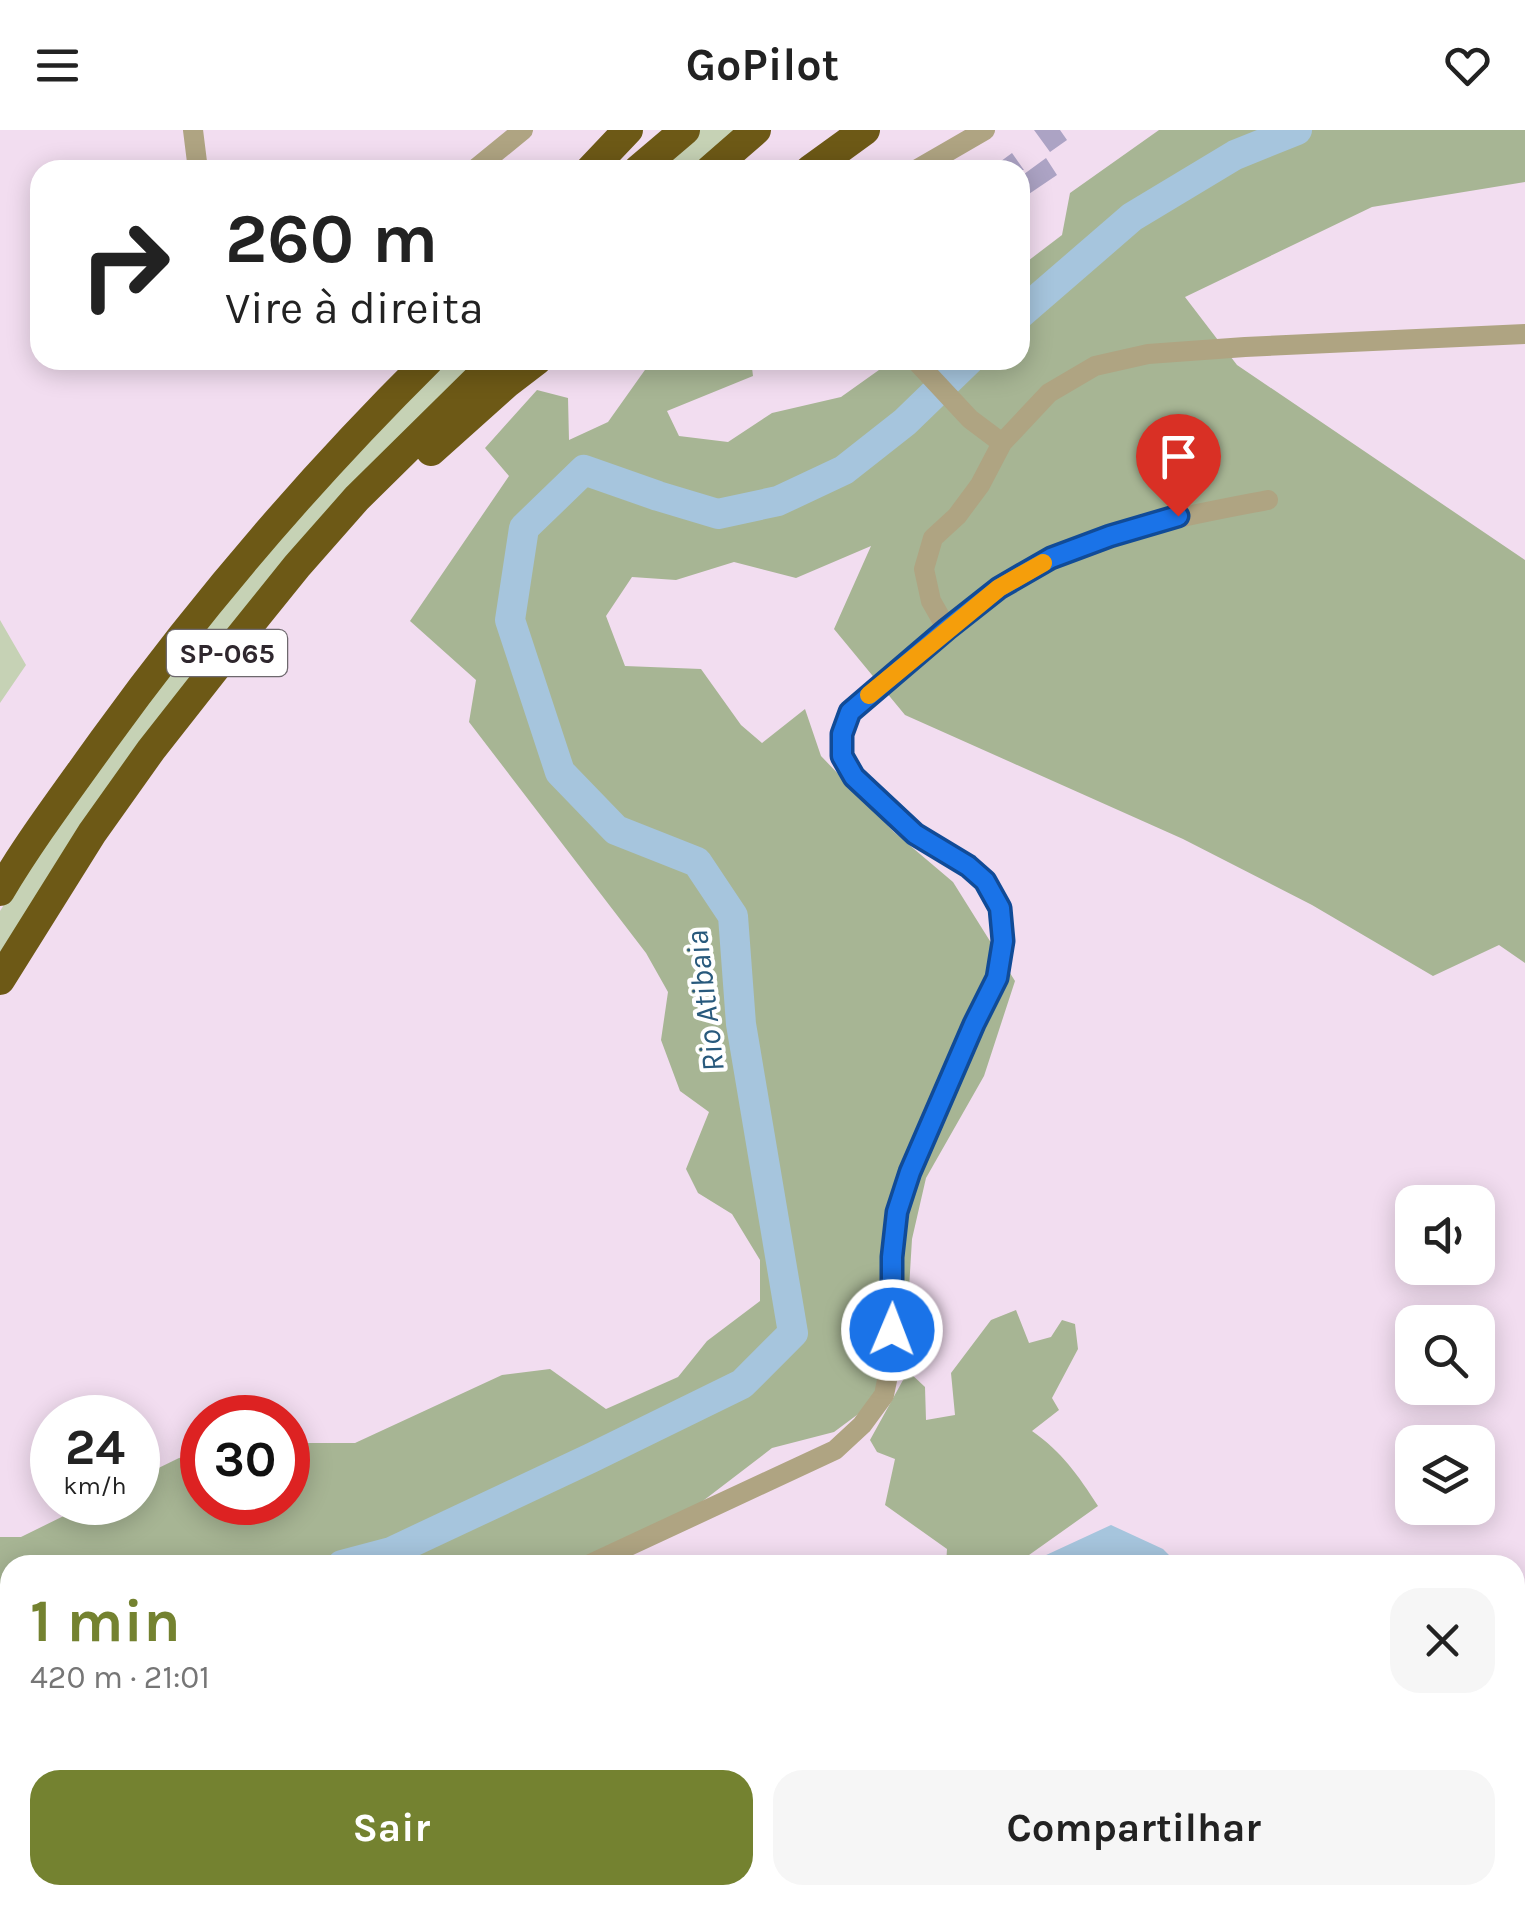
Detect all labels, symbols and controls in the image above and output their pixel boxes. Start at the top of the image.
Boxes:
icon: menu [30,38,85,93]
icon: heart [1440,38,1495,93]
text: GoPilot [686,39,839,91]
text: 260 m [225,198,438,280]
icon: right [60,200,190,330]
text: Vire à direita [225,282,484,334]
pin [1136,414,1221,517]
icon: arrive [1151,429,1206,484]
road number: SP-065 [167,630,287,676]
water label: Rio Atibaia [678,928,732,1074]
map controls [1395,1185,1495,1525]
button: sound [1395,1185,1495,1285]
position arrow [840,1278,944,1382]
button: search [1395,1305,1495,1405]
speed limit sign: 30 [180,1395,310,1525]
text: 24 [65,1418,125,1477]
button: layers [1395,1425,1495,1525]
text: km/h [63,1471,127,1500]
text: 1 min [30,1586,181,1656]
button: close [1390,1588,1495,1693]
text: 420 m · 21:01 [30,1659,210,1696]
button: Sair [30,1770,753,1885]
button: Compartilhar [773,1770,1495,1885]

